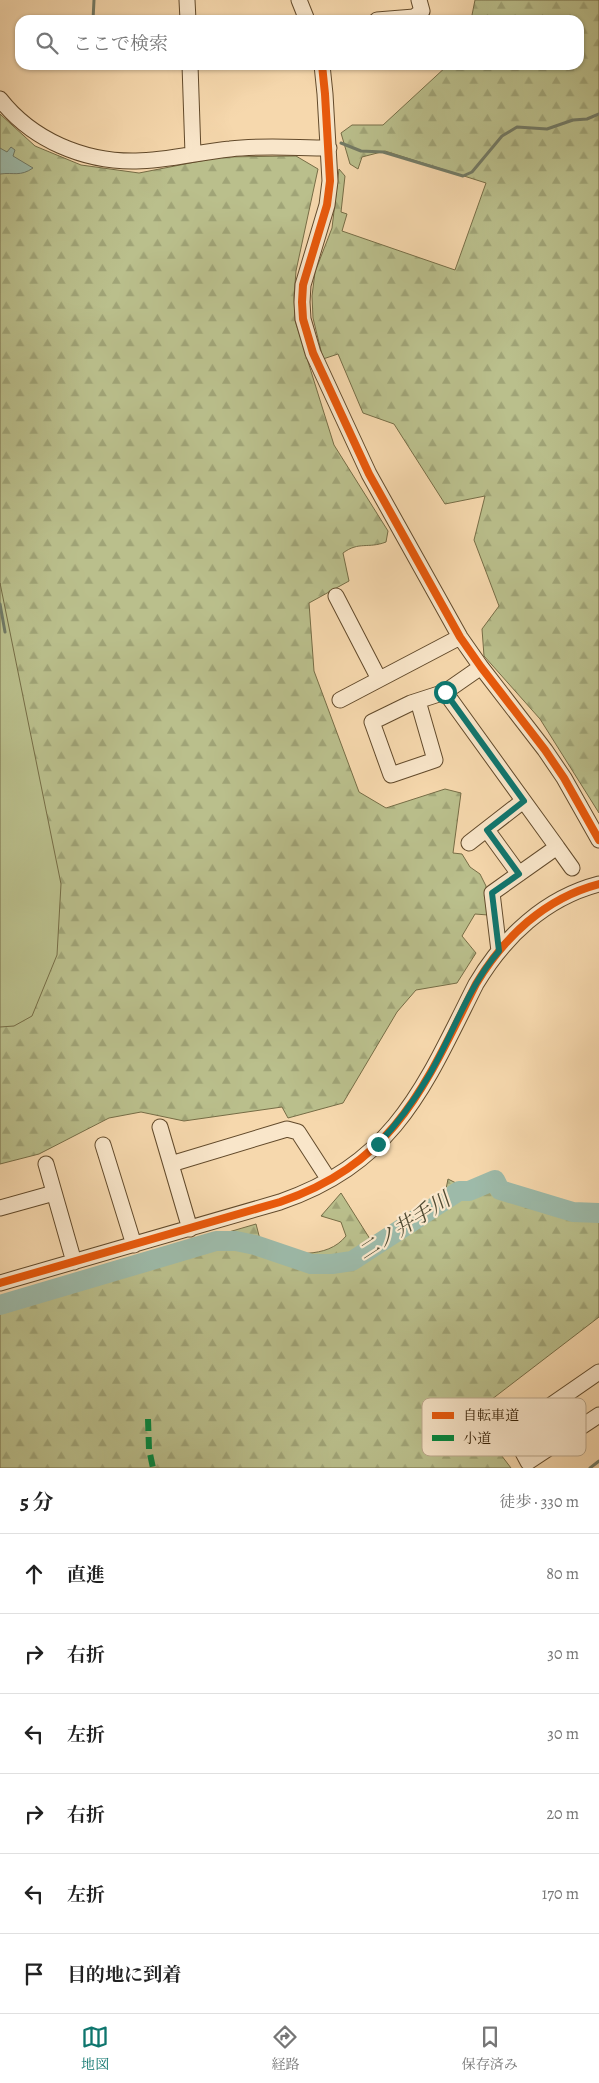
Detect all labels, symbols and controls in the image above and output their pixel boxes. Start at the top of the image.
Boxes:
search box [15,15,584,70]
icon: search [33,29,61,57]
text: ここで検索 [73,31,168,57]
route start [434,681,457,704]
route end [367,1133,390,1156]
water label: 二ノ井手川 [352,1185,457,1266]
legend [422,1398,586,1456]
text: 自転車道 [463,1406,519,1425]
text: 小道 [463,1429,491,1448]
text: 5 分 [20,1488,54,1516]
text: 徒歩 · 330 m [499,1491,579,1513]
icon: ahead [20,1560,48,1588]
text: 直進 [67,1562,105,1588]
text: 80 m [546,1563,579,1585]
icon: right [20,1640,48,1668]
text: 右折 [67,1642,105,1668]
text: 30 m [547,1643,579,1665]
icon: left [20,1720,48,1748]
text: 左折 [67,1722,105,1748]
text: 30 m [547,1723,579,1745]
icon: right [20,1800,48,1828]
text: 右折 [67,1802,105,1828]
text: 20 m [546,1803,579,1825]
icon: left [20,1880,48,1908]
text: 左折 [67,1882,105,1908]
text: 170 m [542,1883,579,1905]
icon: arrive [20,1960,48,1988]
text: 目的地に到着 [67,1962,181,1988]
tab: 地図 [81,2023,109,2074]
tab: 経路 [271,2023,299,2074]
tab: 保存済み [462,2023,518,2074]

